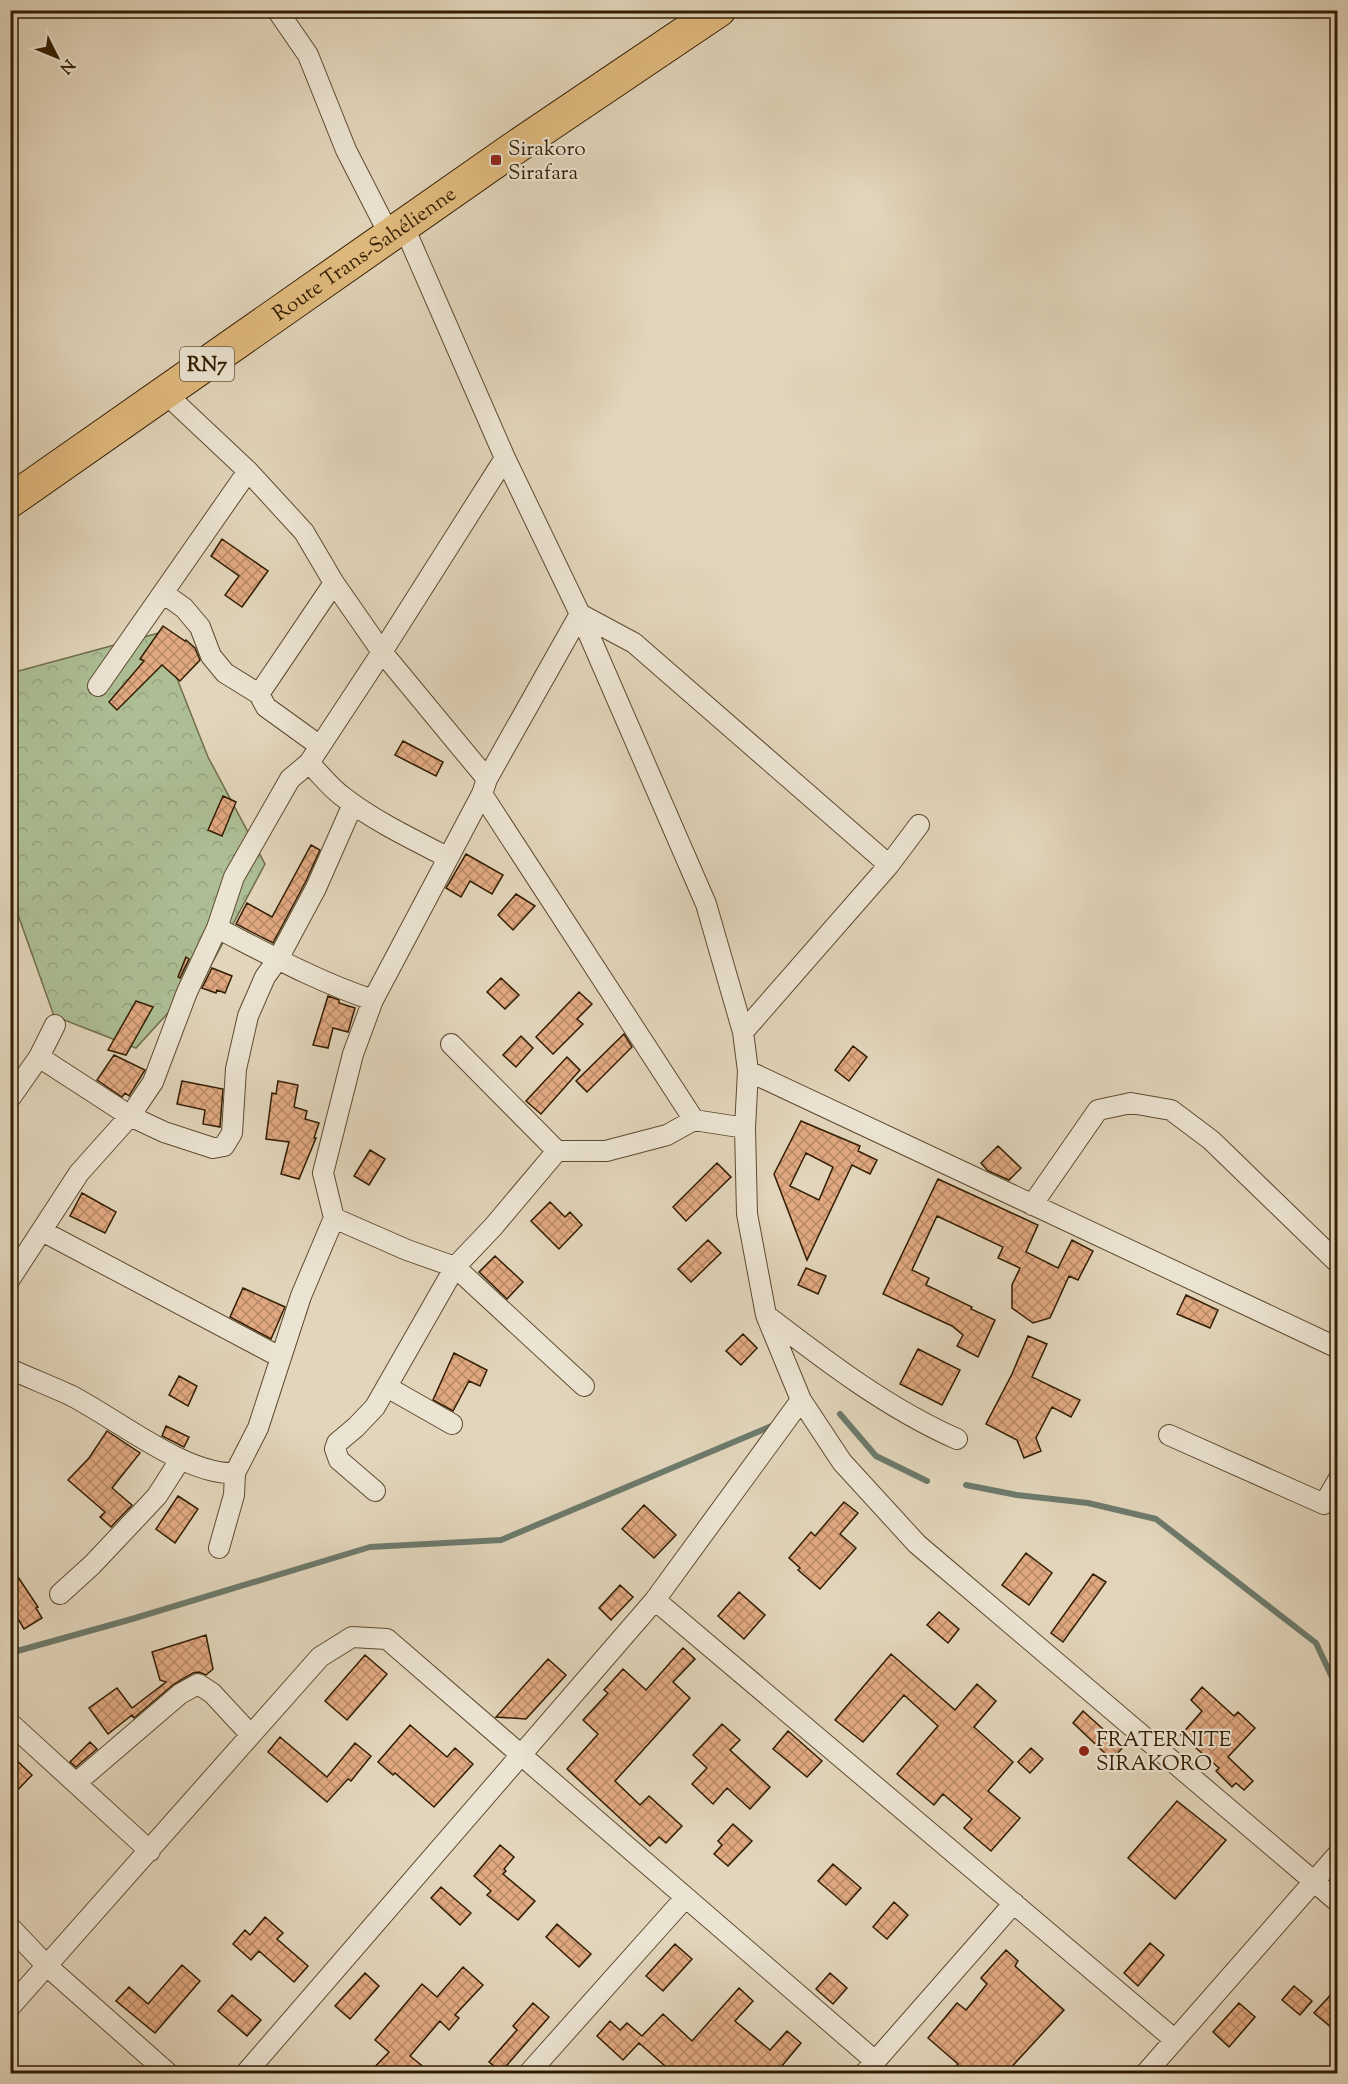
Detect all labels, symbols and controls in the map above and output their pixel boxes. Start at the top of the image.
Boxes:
north arrow [27,27,87,87]
text: N [53,53,79,78]
place label: Sirakoro Sirafara [508,135,586,189]
marker: Sirakoro Sirafara [489,153,503,167]
street label: Route Trans-Sahélienne [267,180,463,330]
road number: RN7 [180,347,234,381]
place label: FRATERNITE SIRAKORO [1096,1726,1232,1780]
marker: FRATERNITE SIRAKORO [1077,1744,1091,1758]

